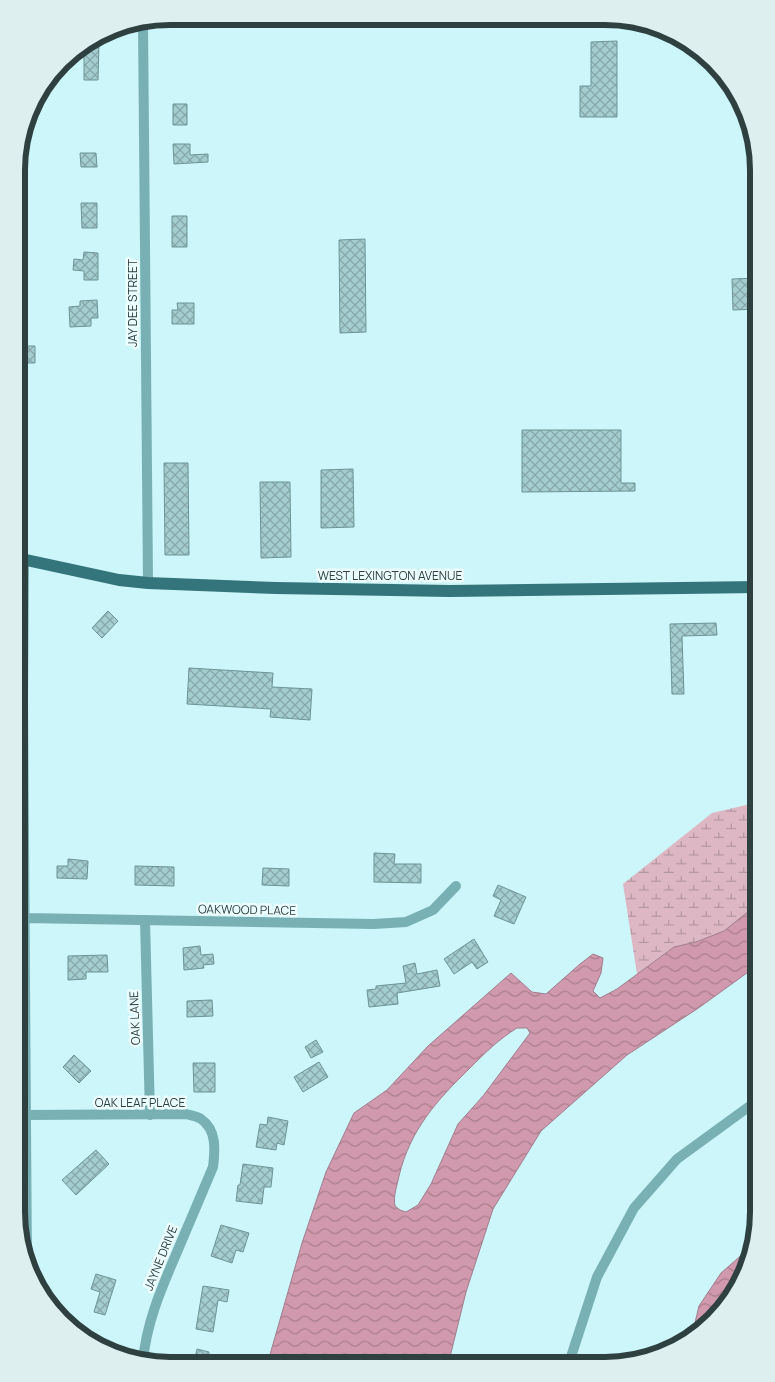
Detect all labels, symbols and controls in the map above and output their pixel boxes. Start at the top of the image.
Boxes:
street label: JAY DEE STREET [124,258,141,347]
street label: WEST LEXINGTON AVENUE [318,567,462,584]
street label: OAKWOOD PLACE [198,900,296,919]
street label: OAK LANE [125,991,144,1045]
street label: OAK LEAF PLACE [95,1094,185,1111]
street label: JAYNE DRIVE [140,1223,181,1293]

